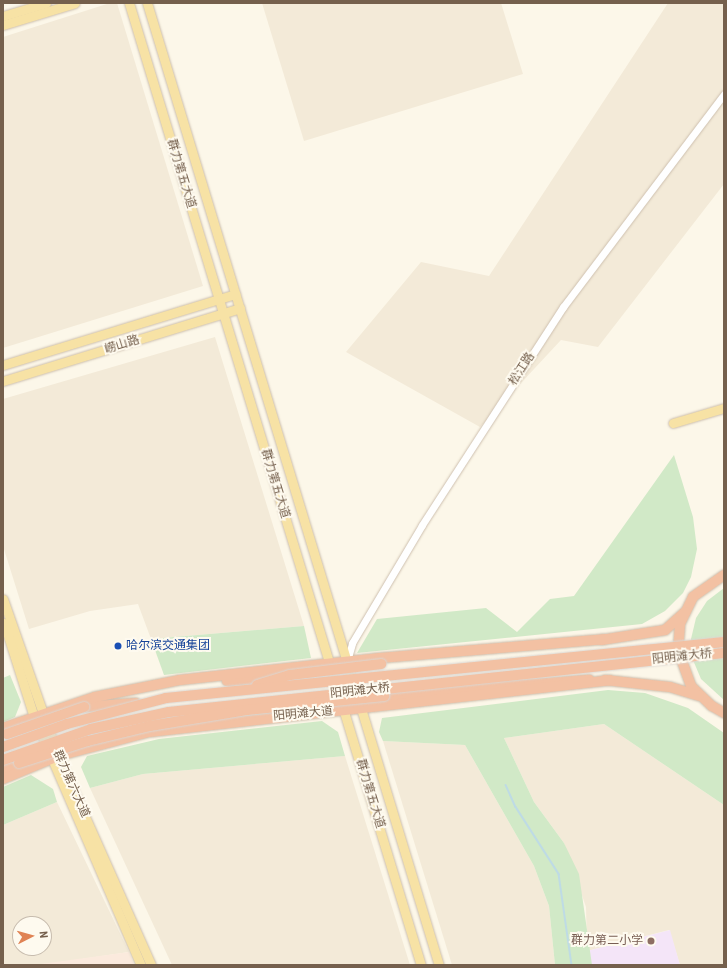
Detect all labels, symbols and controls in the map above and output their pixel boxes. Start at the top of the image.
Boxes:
street label: 群力第五大道 [164,137,198,211]
street label: 崂山路 [103,333,141,357]
street label: 松江路 [506,350,538,388]
street label: 群力第五大道 [258,447,292,521]
place label: 哈尔滨交通集团 [126,639,210,653]
marker: 哈尔滨交通集团 [113,641,123,651]
street label: 阳明滩大桥 [651,647,713,667]
street label: 阳明滩大桥 [329,681,391,701]
street label: 阳明滩大道 [272,704,334,724]
street label: 群力第六大道 [50,748,92,820]
street label: 群力第五大道 [353,757,387,831]
north arrow [12,916,52,956]
text: N [37,931,50,939]
place label: 群力第二小学 [571,934,643,948]
marker: 群力第二小学 [646,936,656,946]

